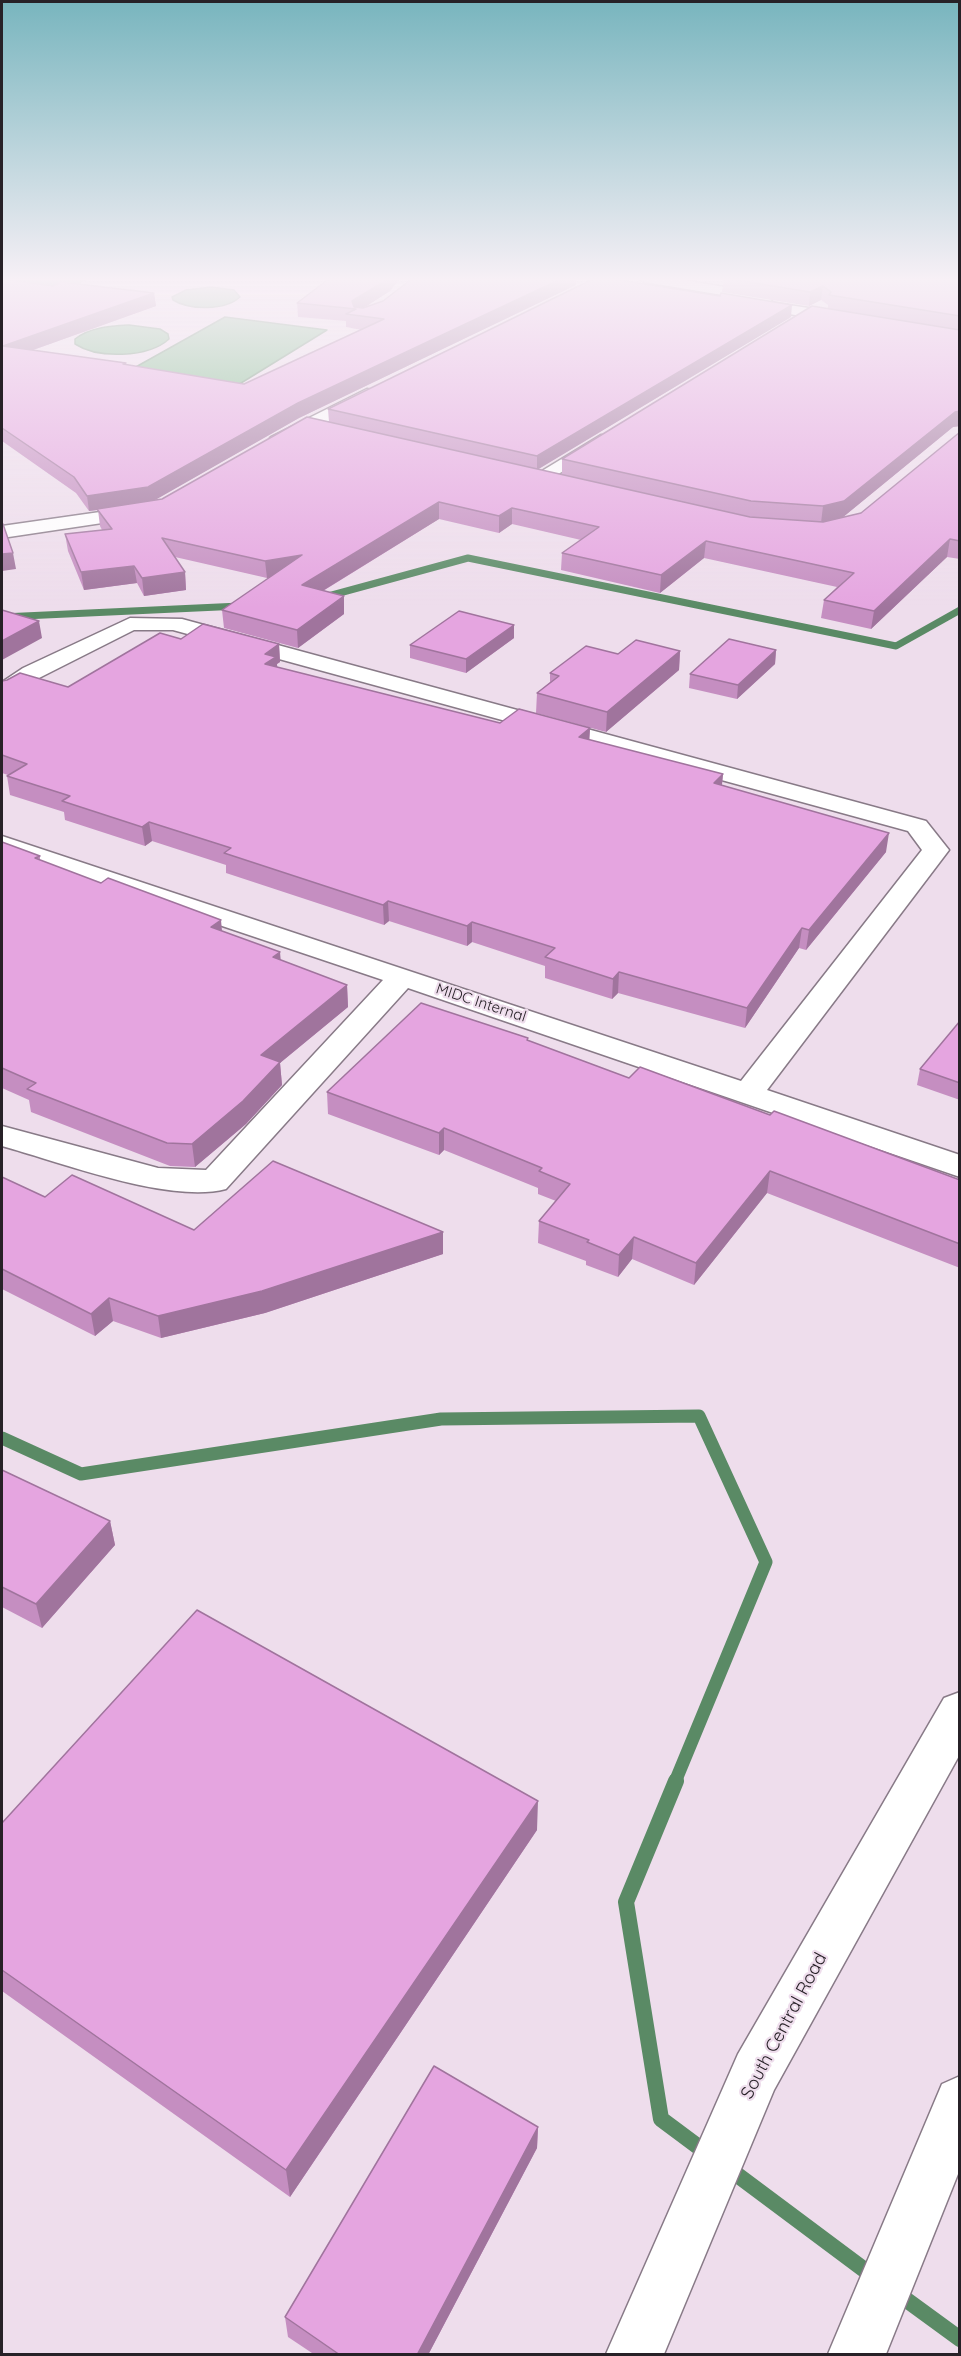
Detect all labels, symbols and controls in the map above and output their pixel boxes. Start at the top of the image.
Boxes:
street label: MIDC Internal [434,980,528,1026]
street label: South Central Road [736,1949,832,2103]

